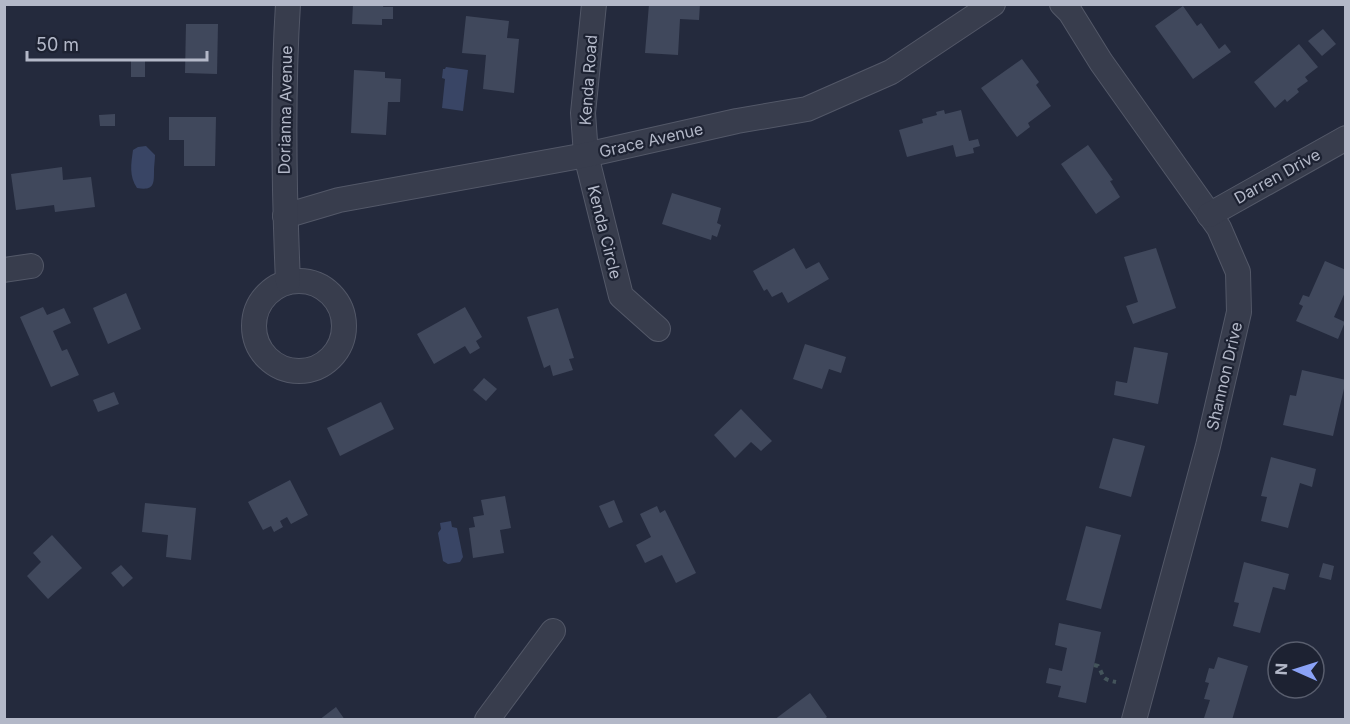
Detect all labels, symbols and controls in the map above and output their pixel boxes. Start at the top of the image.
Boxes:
scale bar [27,24,207,62]
text: 50 m [36,34,79,55]
street label: Kenda Road [575,34,601,126]
street label: Dorianna Avenue [274,45,296,175]
street label: Grace Avenue [597,118,705,162]
street label: Darren Drive [1230,144,1324,208]
street label: Kenda Circle [584,183,626,281]
street label: Shannon Drive [1202,320,1246,432]
north arrow [1266,640,1326,700]
text: N [1271,663,1291,676]

